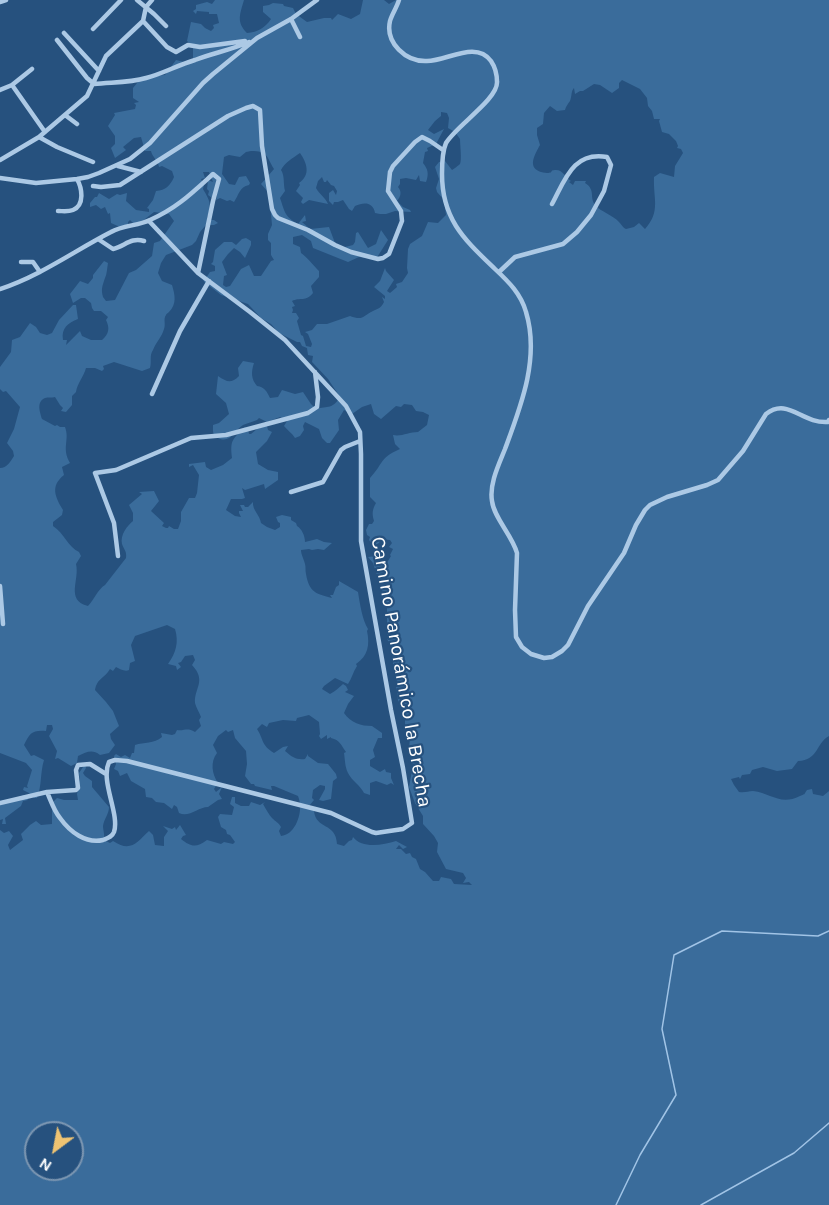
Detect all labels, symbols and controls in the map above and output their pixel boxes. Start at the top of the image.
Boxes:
street label: Camino Panorámico la Brecha [365,535,437,809]
north arrow [24,1121,84,1181]
text: N [35,1154,55,1176]

